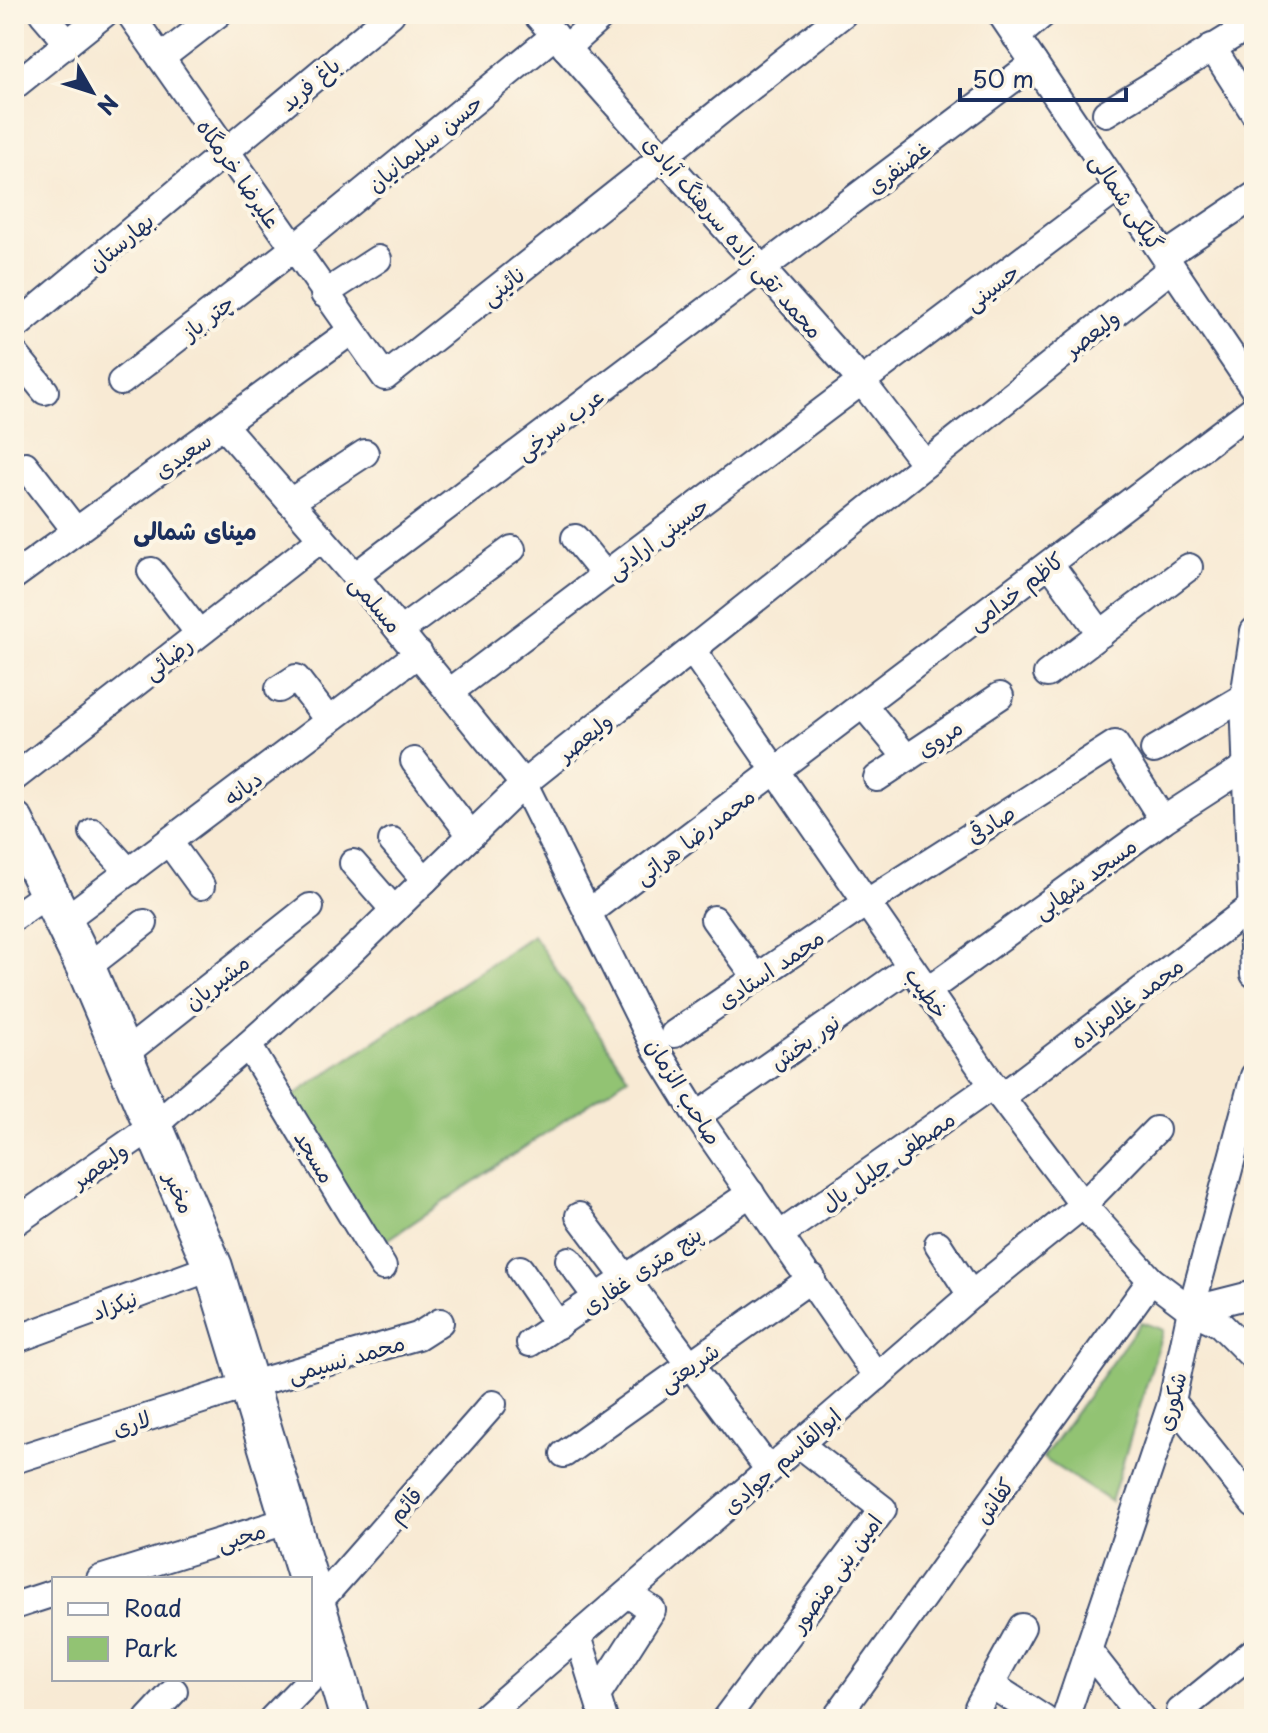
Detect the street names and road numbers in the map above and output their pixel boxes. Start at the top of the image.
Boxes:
street label: باغ فرید [272,48,347,119]
street label: حسن سلیمانیان [359,85,489,199]
street label: علیرضا خرمگاه [190,111,290,235]
street label: محمد تقی زاده سرهنگ آبادی [636,127,832,345]
street label: غضنفری [859,131,937,201]
street label: گيلکی شمالی [1083,146,1173,256]
street label: بهارستان [80,204,160,278]
street label: حسینی [957,254,1025,318]
street label: نائینی [473,257,531,313]
street label: چتر باز [172,285,240,348]
street label: ولیعصر [1055,300,1126,365]
street label: عرب سرخی [508,379,610,467]
street label: سعیدی [147,422,217,486]
street label: حسینی ارادتی [599,488,715,586]
street label: کاظم خدامی [960,543,1071,639]
street label: مسلمی [343,567,411,639]
street label: رضائی [135,627,199,687]
street label: ولیعصر [548,704,618,770]
street label: مروی [910,710,968,764]
street label: دیانه [215,761,269,813]
street label: محمدرضا هراتی [627,779,761,891]
street label: صادقی [959,795,1021,851]
street label: مسجد شهابی [1025,828,1143,926]
street label: محمد استادی [710,920,830,1016]
street label: مشیریان [176,945,256,1017]
street label: محمد غلامزاده [1062,948,1190,1056]
street label: خطیب [898,959,958,1025]
street label: نور بخش [762,1005,846,1077]
street label: صاحب الزمان [639,1031,731,1151]
street label: مصطفی جلیل بال [813,1101,961,1219]
street label: مسجد [287,1123,345,1189]
street label: ولیعصر [62,1133,134,1196]
street label: مخبر [157,1164,205,1218]
street label: پنج متری غفاری [574,1217,708,1322]
street label: نیکزاد [87,1281,141,1327]
street label: محمد نسیمی [284,1325,408,1389]
street label: شریعتی [651,1333,725,1399]
street label: شکوری [1146,1368,1194,1434]
street label: ابوالقاسم جوادی [714,1399,849,1523]
street label: لاری [108,1400,154,1444]
street label: کفاش [965,1470,1021,1530]
street label: قائم [379,1479,431,1531]
street label: امین بنی منصور [780,1506,889,1640]
street label: محبی [213,1512,269,1558]

